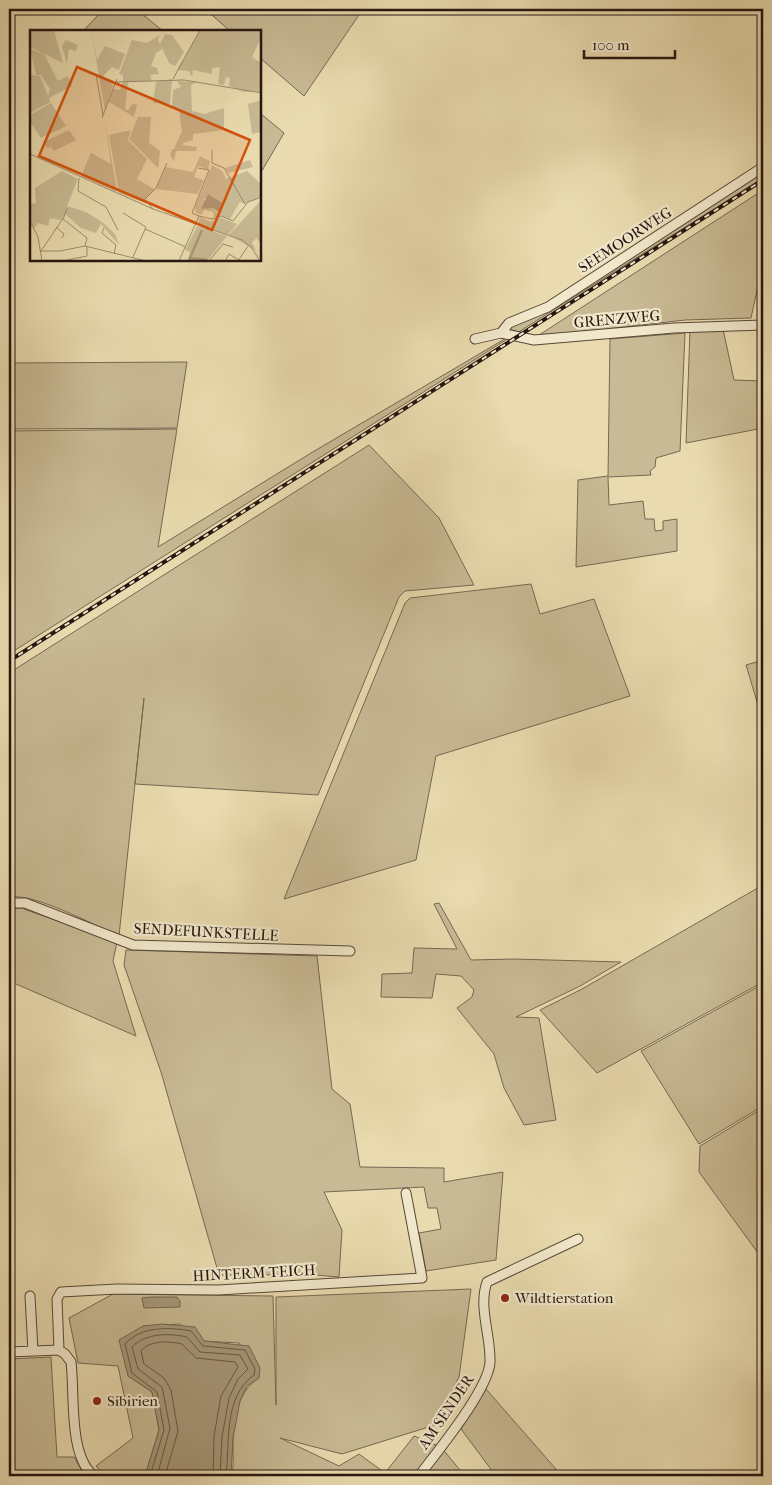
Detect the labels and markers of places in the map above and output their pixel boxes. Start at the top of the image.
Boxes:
place label: Wildtierstation [514,1289,614,1307]
marker: Wildtierstation [499,1292,511,1304]
place label: Sibirien [107,1392,158,1410]
marker: Sibirien [91,1395,103,1407]

